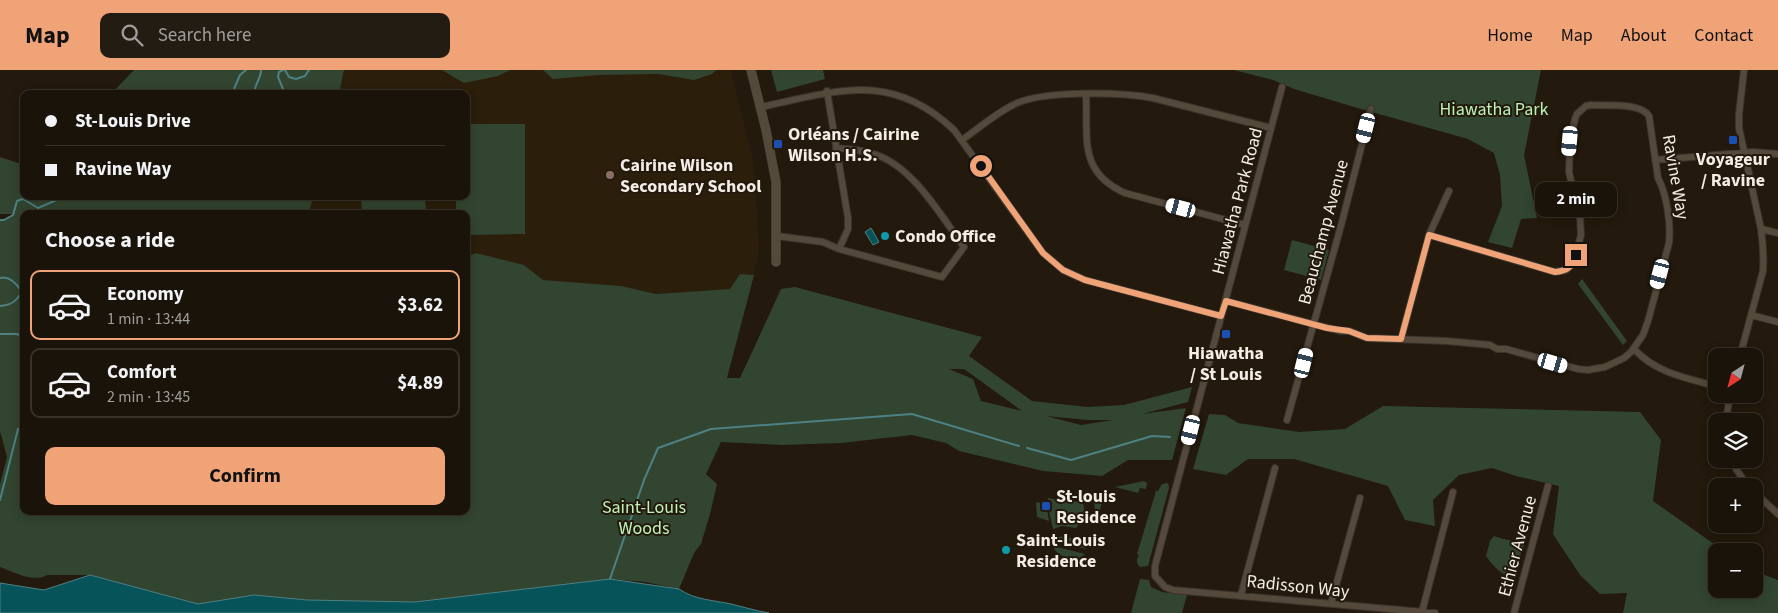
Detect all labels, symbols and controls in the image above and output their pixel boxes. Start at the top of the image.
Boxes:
search box [100,13,450,58]
text: Map [25,18,70,53]
icon: search [118,21,146,49]
text: Search here [158,22,251,49]
text: Home [1487,23,1533,48]
text: Map [1561,23,1593,48]
text: About [1621,23,1666,48]
text: Contact [1694,23,1753,48]
park label: Hiawatha Park [1439,97,1549,122]
text: St-Louis Drive [75,108,191,135]
car [1355,112,1376,144]
place label: Orléans / Cairine Wilson H.S. [788,122,920,168]
street label: Hiawatha Park Road [1206,125,1269,277]
car [1561,125,1578,157]
street label: Ravine Way [1656,133,1695,222]
marker: Voyageur / Ravine [1727,134,1739,146]
marker: Orléans / Cairine Wilson H.S. [772,138,784,150]
place label: Voyageur / Ravine [1695,147,1771,193]
place label: Cairine Wilson Secondary School [620,153,761,199]
route start [970,155,992,177]
text: Ravine Way [75,156,171,183]
street label: Beauchamp Avenue [1292,157,1355,307]
marker: Cairine Wilson Secondary School [604,169,616,181]
callout: 2 min [1535,182,1617,218]
text: 2 min [1557,188,1595,210]
car [1164,197,1197,219]
text: Choose a ride [45,224,175,256]
place label: Condo Office [895,224,996,249]
marker: Condo Office [879,230,891,242]
route end [1565,244,1587,266]
car [1648,258,1671,290]
text: Economy [107,281,184,308]
icon: car [47,283,92,328]
text: $3.62 [397,292,443,319]
text: 1 min · 13:44 [107,308,190,330]
marker: Hiawatha / St Louis [1220,328,1232,340]
place label: Hiawatha / St Louis [1188,341,1264,387]
car [1293,347,1314,379]
north arrow [1708,348,1762,402]
map controls [1708,348,1763,598]
car [1536,352,1569,374]
text: Comfort [107,359,177,386]
icon: car [47,361,92,406]
text: $4.89 [397,370,443,397]
text: 2 min · 13:45 [107,386,190,408]
button: layers [1708,413,1763,468]
car [1180,414,1201,446]
button: Confirm [45,447,445,505]
button: + [1708,478,1763,533]
place label: St-louis Residence [1056,484,1136,530]
street label: Ethier Avenue [1492,493,1543,599]
park label: Saint-Louis Woods [602,495,686,541]
marker: St-louis Residence [1040,500,1052,512]
place label: Saint-Louis Residence [1016,528,1105,574]
button: − [1708,543,1763,598]
marker: Saint-Louis Residence [1000,544,1012,556]
street label: Radisson Way [1245,569,1351,604]

